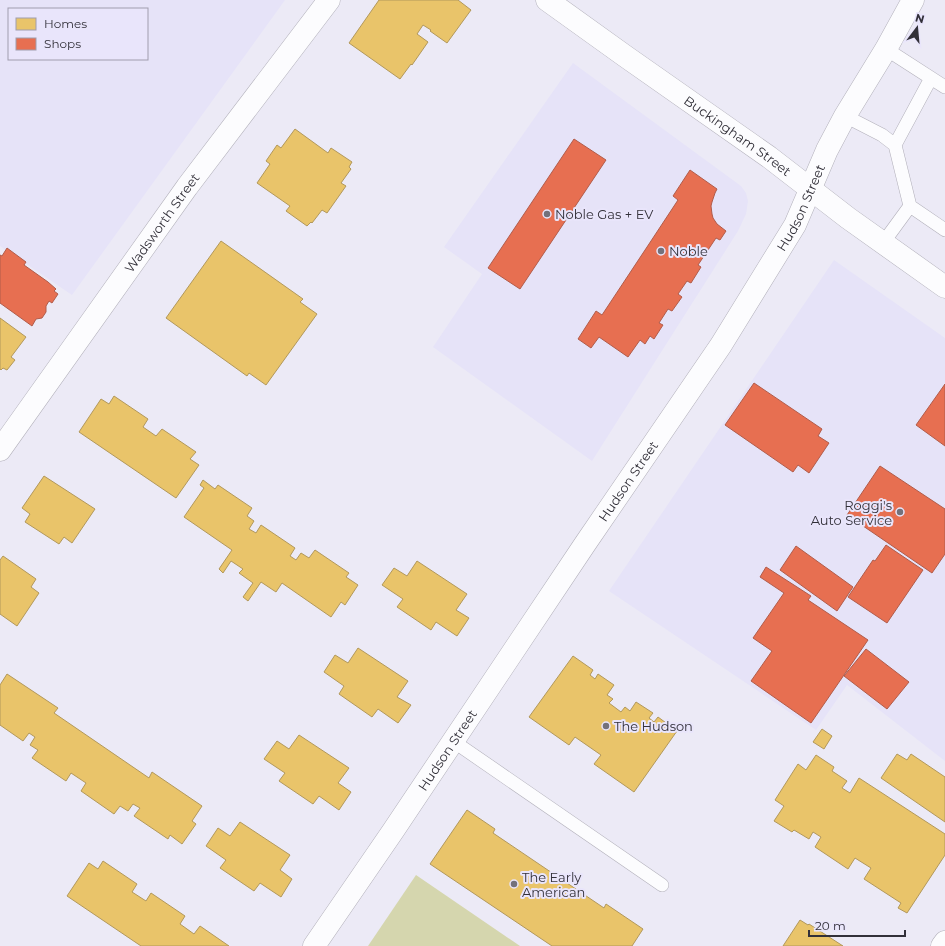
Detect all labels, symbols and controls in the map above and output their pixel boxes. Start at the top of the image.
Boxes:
legend [8,8,148,60]
north arrow [897,8,937,48]
text: N [914,10,926,26]
text: Homes [44,16,87,31]
text: Shops [44,36,81,51]
street label: Buckingham Street [681,92,794,179]
street label: Hudson Street [773,162,828,254]
street label: Wadsworth Street [121,170,203,275]
place label: Noble Gas + EV [555,206,654,222]
marker: Noble Gas + EV [542,209,552,219]
place label: Noble [669,243,708,259]
marker: Noble [656,246,666,256]
street label: Hudson Street [595,438,661,525]
place label: Roggi's Auto Service [811,497,892,528]
marker: Roggi's Auto Service [895,507,905,517]
street label: Hudson Street [414,706,480,794]
place label: The Hudson [614,718,693,734]
marker: The Hudson [601,721,611,731]
place label: The Early American [522,869,585,900]
marker: The Early American [509,879,519,889]
scale bar [809,912,905,938]
text: 20 m [815,918,846,933]

